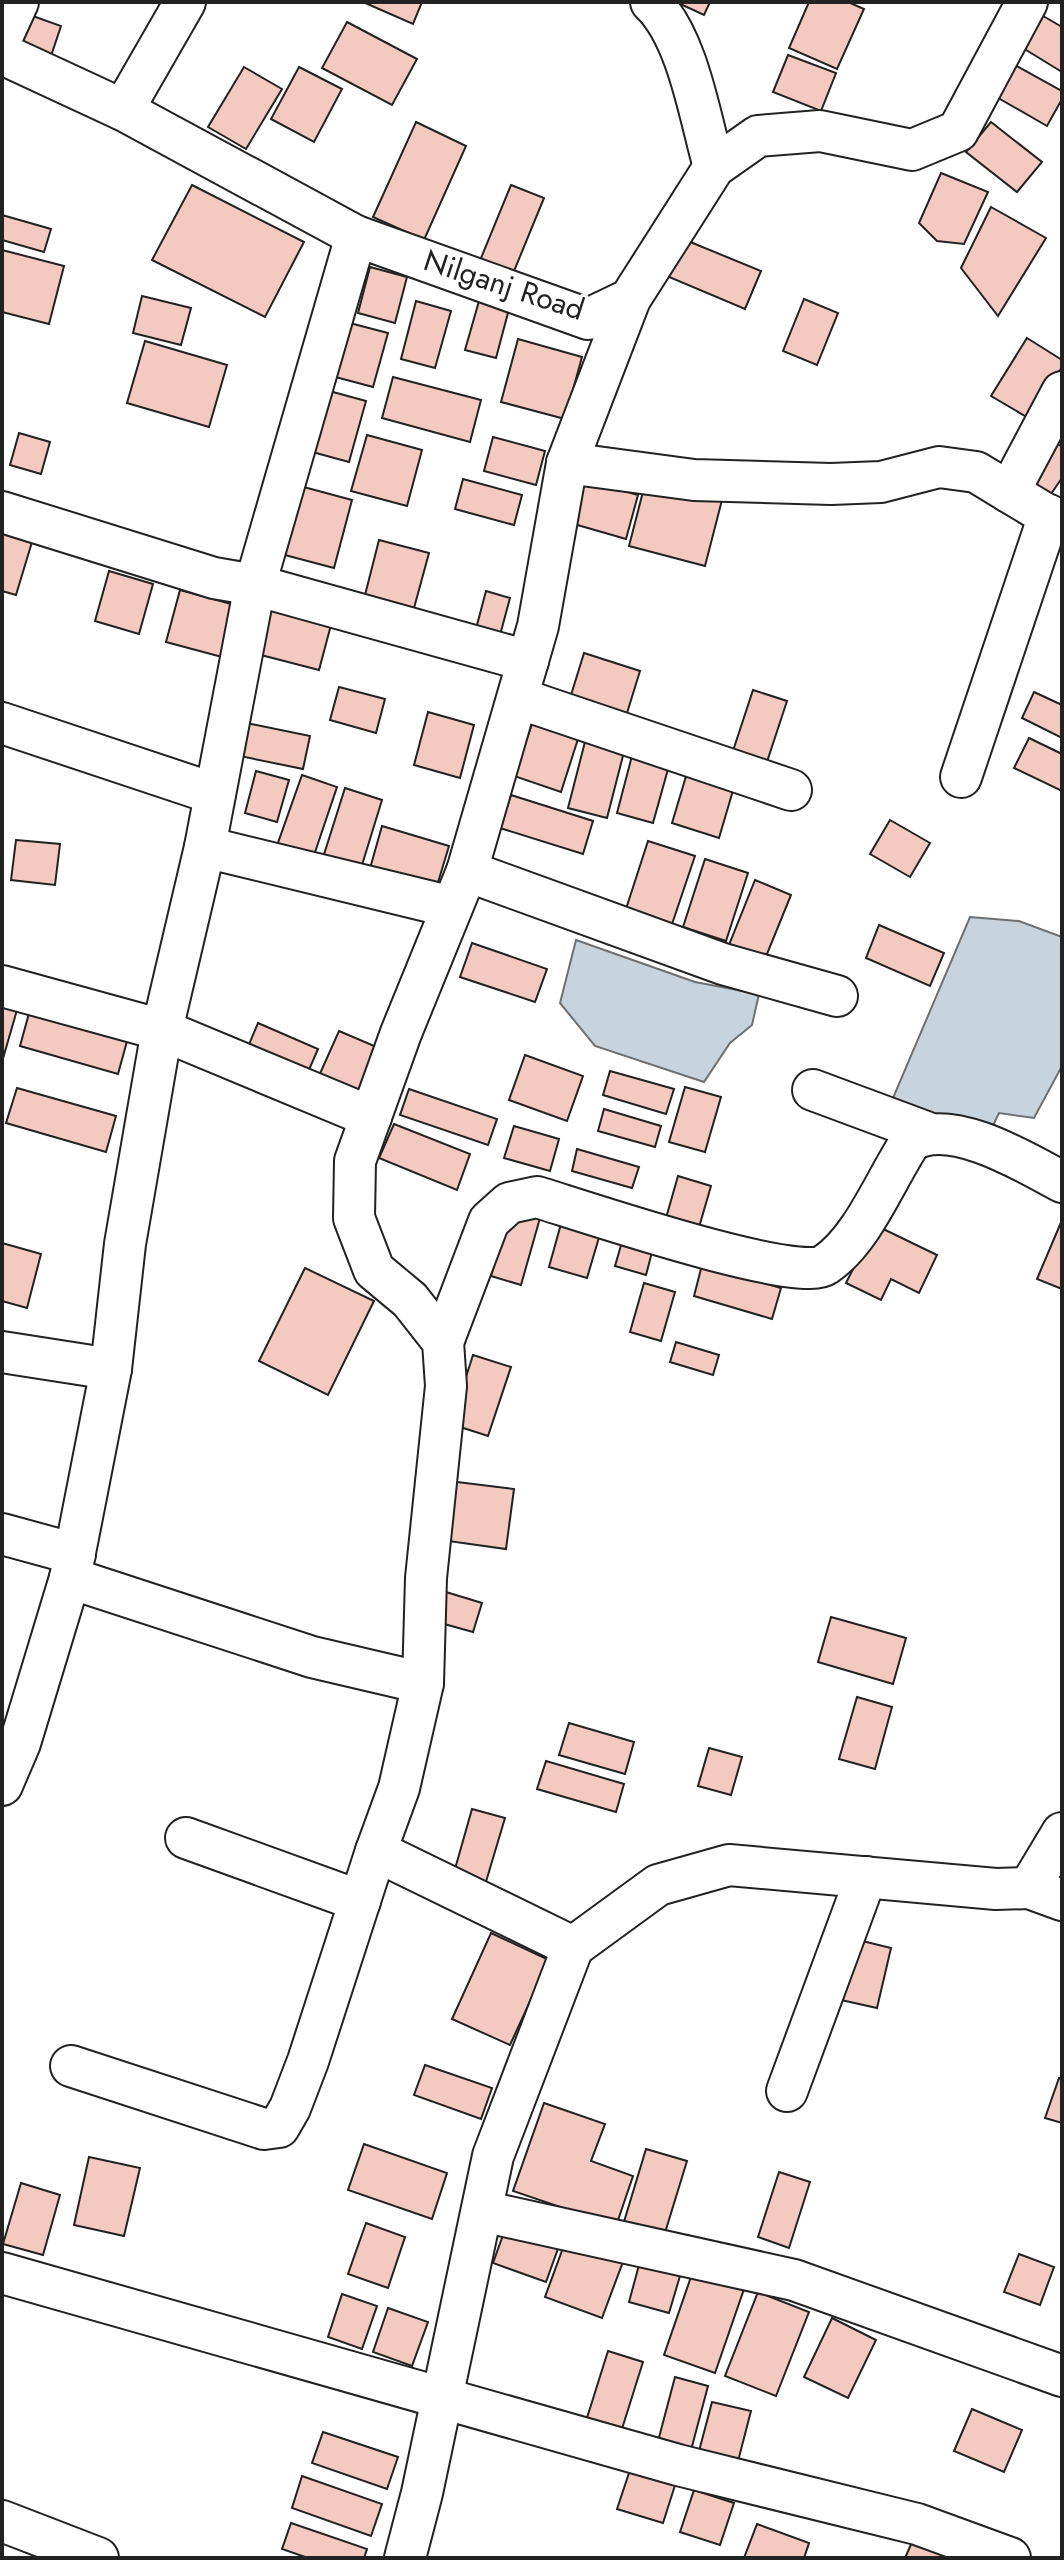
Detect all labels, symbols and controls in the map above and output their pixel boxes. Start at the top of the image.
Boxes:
street label: Nilganj Road [418,238,590,331]

